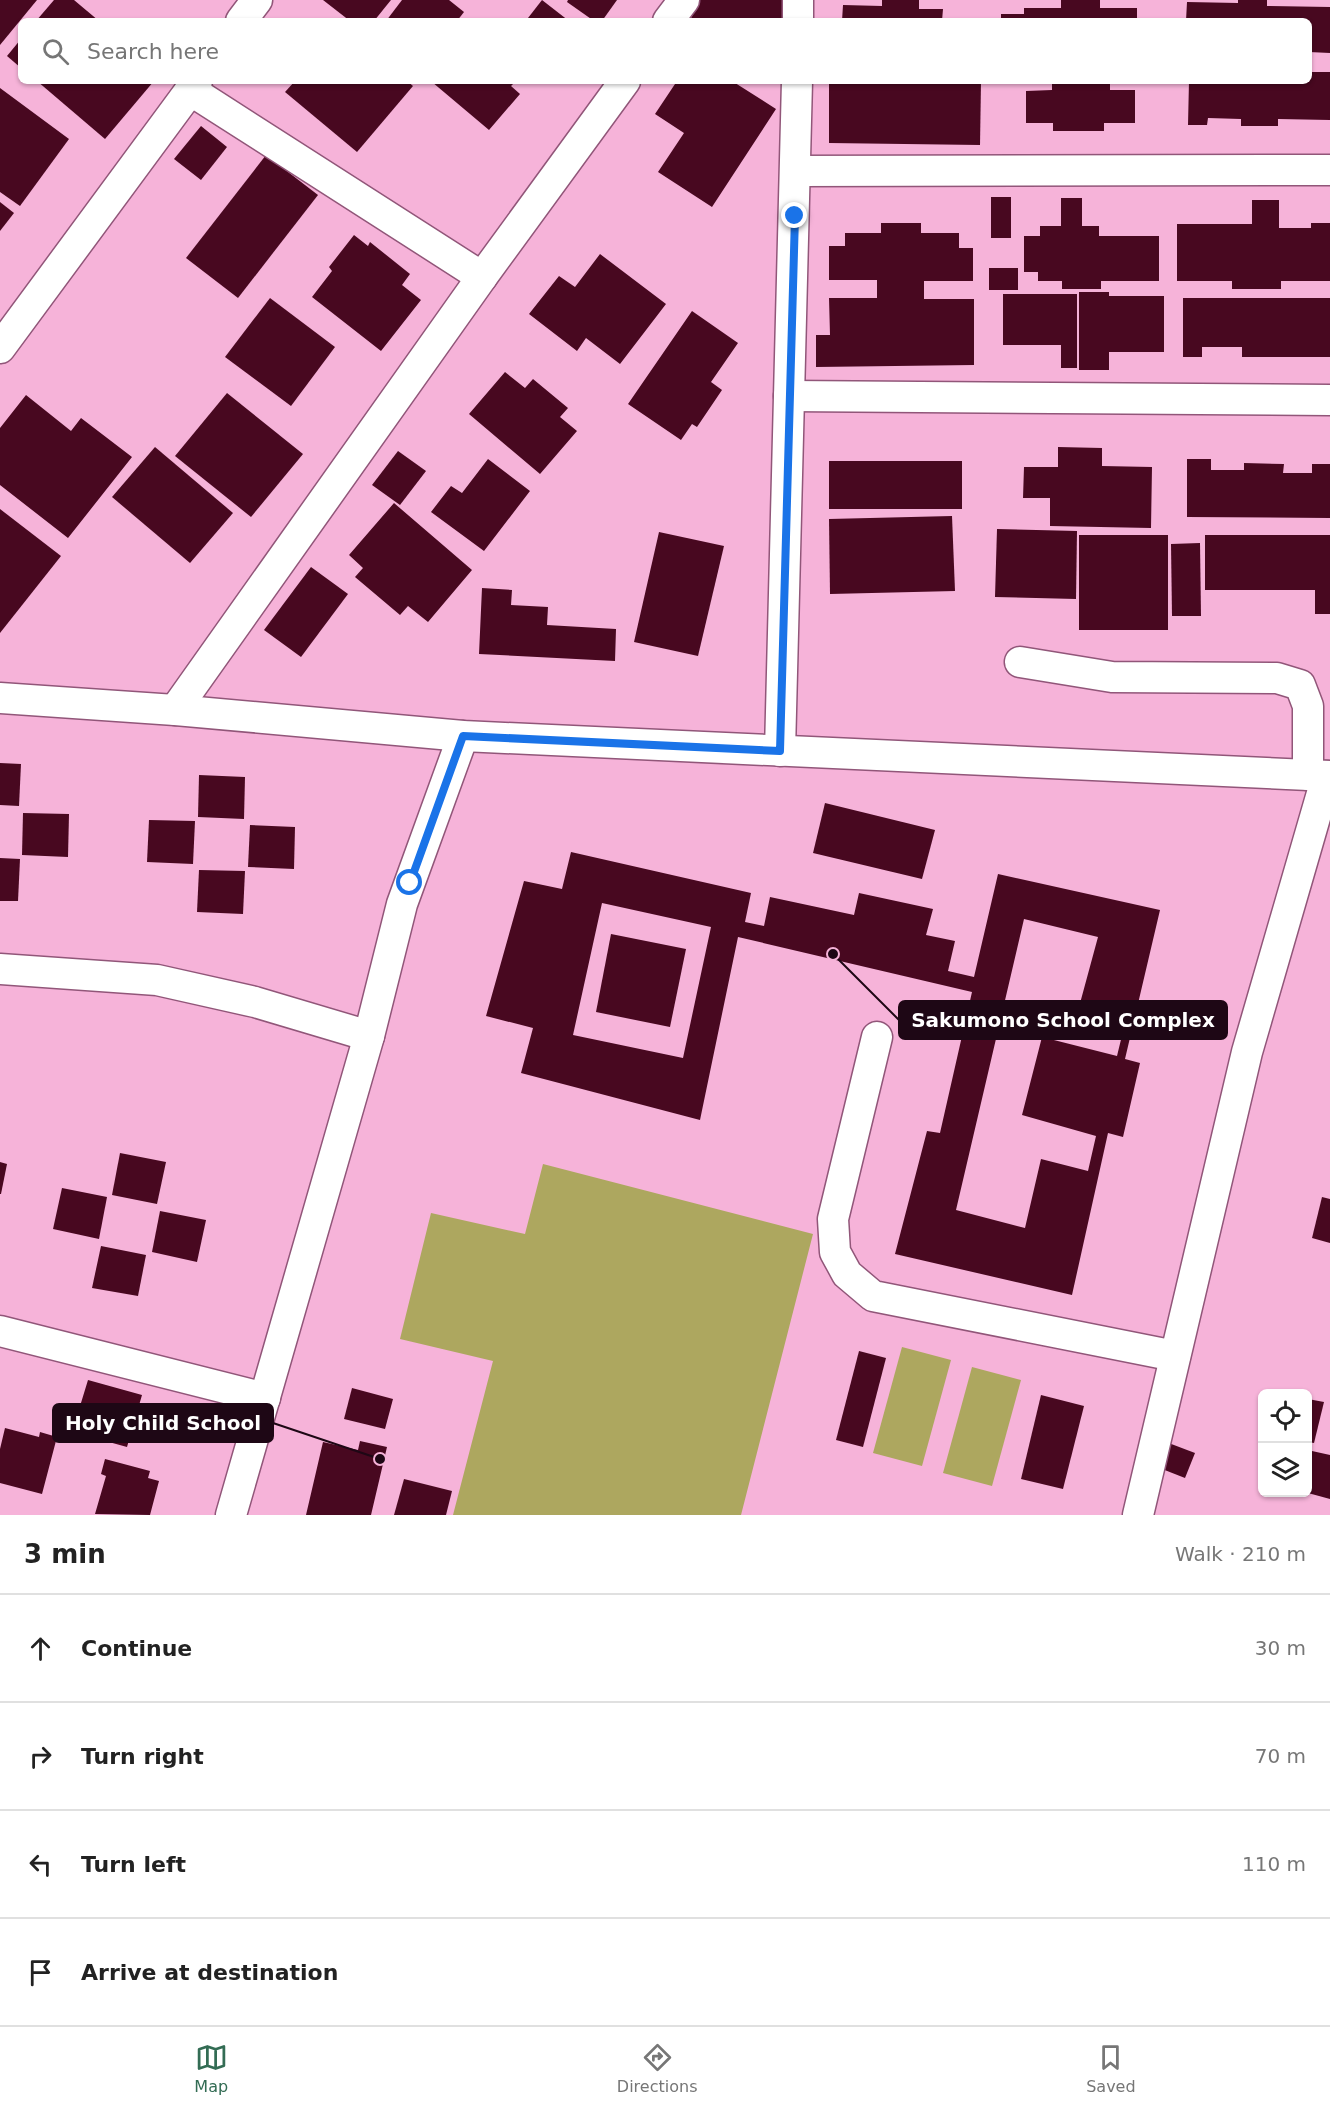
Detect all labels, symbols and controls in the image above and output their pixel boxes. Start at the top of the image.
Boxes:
search box [18,18,1312,84]
icon: search [39,35,72,68]
text: Search here [87,39,219,64]
route end [781,202,807,228]
route start [396,869,422,895]
callout: Sakumono School Complex [899,1001,1227,1039]
text: Sakumono School Complex [911,1008,1215,1032]
map controls [1258,1389,1312,1497]
button: locate [1258,1389,1312,1443]
callout: Holy Child School [53,1404,273,1442]
text: Holy Child School [65,1411,261,1435]
button: layers [1258,1443,1312,1497]
text: 3 min [24,1539,106,1569]
text: Walk · 210 m [1175,1542,1306,1566]
icon: ahead [24,1632,57,1665]
text: Continue [81,1636,192,1661]
text: 30 m [1255,1636,1306,1660]
icon: right [24,1740,57,1773]
text: Turn right [81,1744,204,1769]
text: 70 m [1255,1744,1306,1768]
icon: left [24,1848,57,1881]
text: Turn left [81,1852,186,1877]
text: 110 m [1242,1852,1306,1876]
icon: arrive [24,1956,57,1989]
text: Arrive at destination [81,1960,338,1985]
tab: Map [194,2041,228,2096]
tab: Directions [617,2041,697,2096]
tab: Saved [1086,2041,1136,2096]

